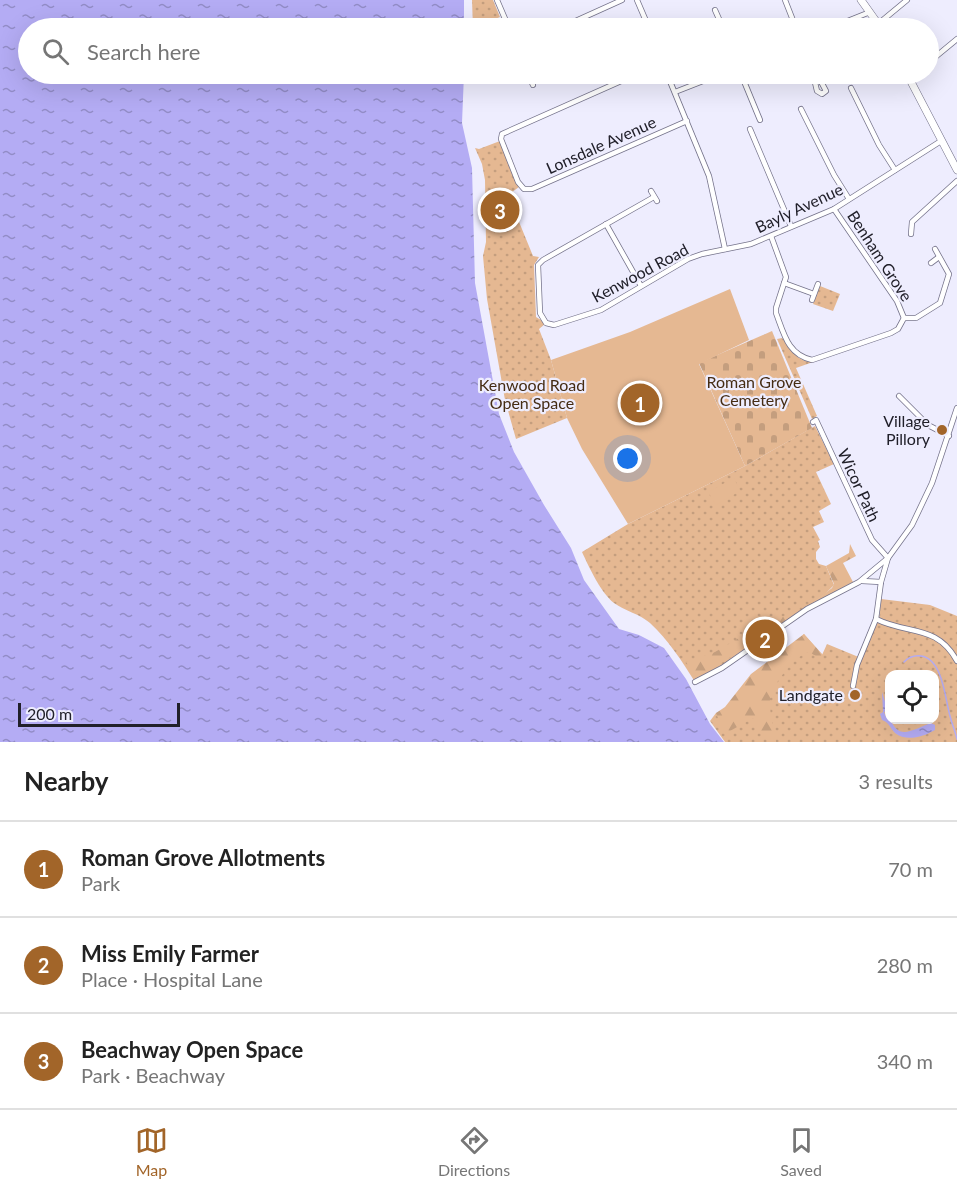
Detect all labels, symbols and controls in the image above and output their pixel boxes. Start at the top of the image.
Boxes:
search box [18,18,939,84]
icon: search [39,35,72,68]
text: Search here [87,38,200,65]
street label: Lonsdale Avenue [543,112,659,177]
street label: Bayly Avenue [752,179,846,236]
pin: 3 [480,188,520,232]
street label: Benham Grove [844,207,917,305]
street label: Kenwood Road [588,239,691,306]
park label: Roman Grove Cemetery [706,372,802,409]
park label: Kenwood Road Open Space [479,375,585,412]
pin: 1 [620,380,660,426]
place label: Village Pillory [883,411,931,448]
marker: Village Pillory [935,423,949,437]
your location [613,444,642,473]
street label: Wicor Path [834,445,885,524]
pin: 2 [746,616,784,662]
map controls [885,670,939,724]
button: locate [885,670,939,724]
place label: Landgate [779,685,843,704]
marker: Landgate [848,688,862,702]
scale bar [18,700,180,728]
text: 200 m [27,704,72,723]
text: Nearby [24,765,109,797]
text: 3 results [858,769,933,793]
text: Roman Grove Allotments [81,844,325,871]
text: 1 [38,857,49,881]
text: 70 m [888,857,933,881]
text: Park [81,871,120,895]
text: Miss Emily Farmer [81,940,259,967]
text: 2 [38,953,49,977]
text: 280 m [877,953,933,977]
text: Place · Hospital Lane [81,967,263,991]
text: Beachway Open Space [81,1036,303,1063]
text: 3 [38,1049,49,1073]
text: 340 m [877,1049,933,1073]
text: Park · Beachway [81,1063,225,1087]
tab: Map [135,1124,168,1179]
tab: Directions [438,1124,510,1179]
tab: Saved [780,1124,822,1179]

